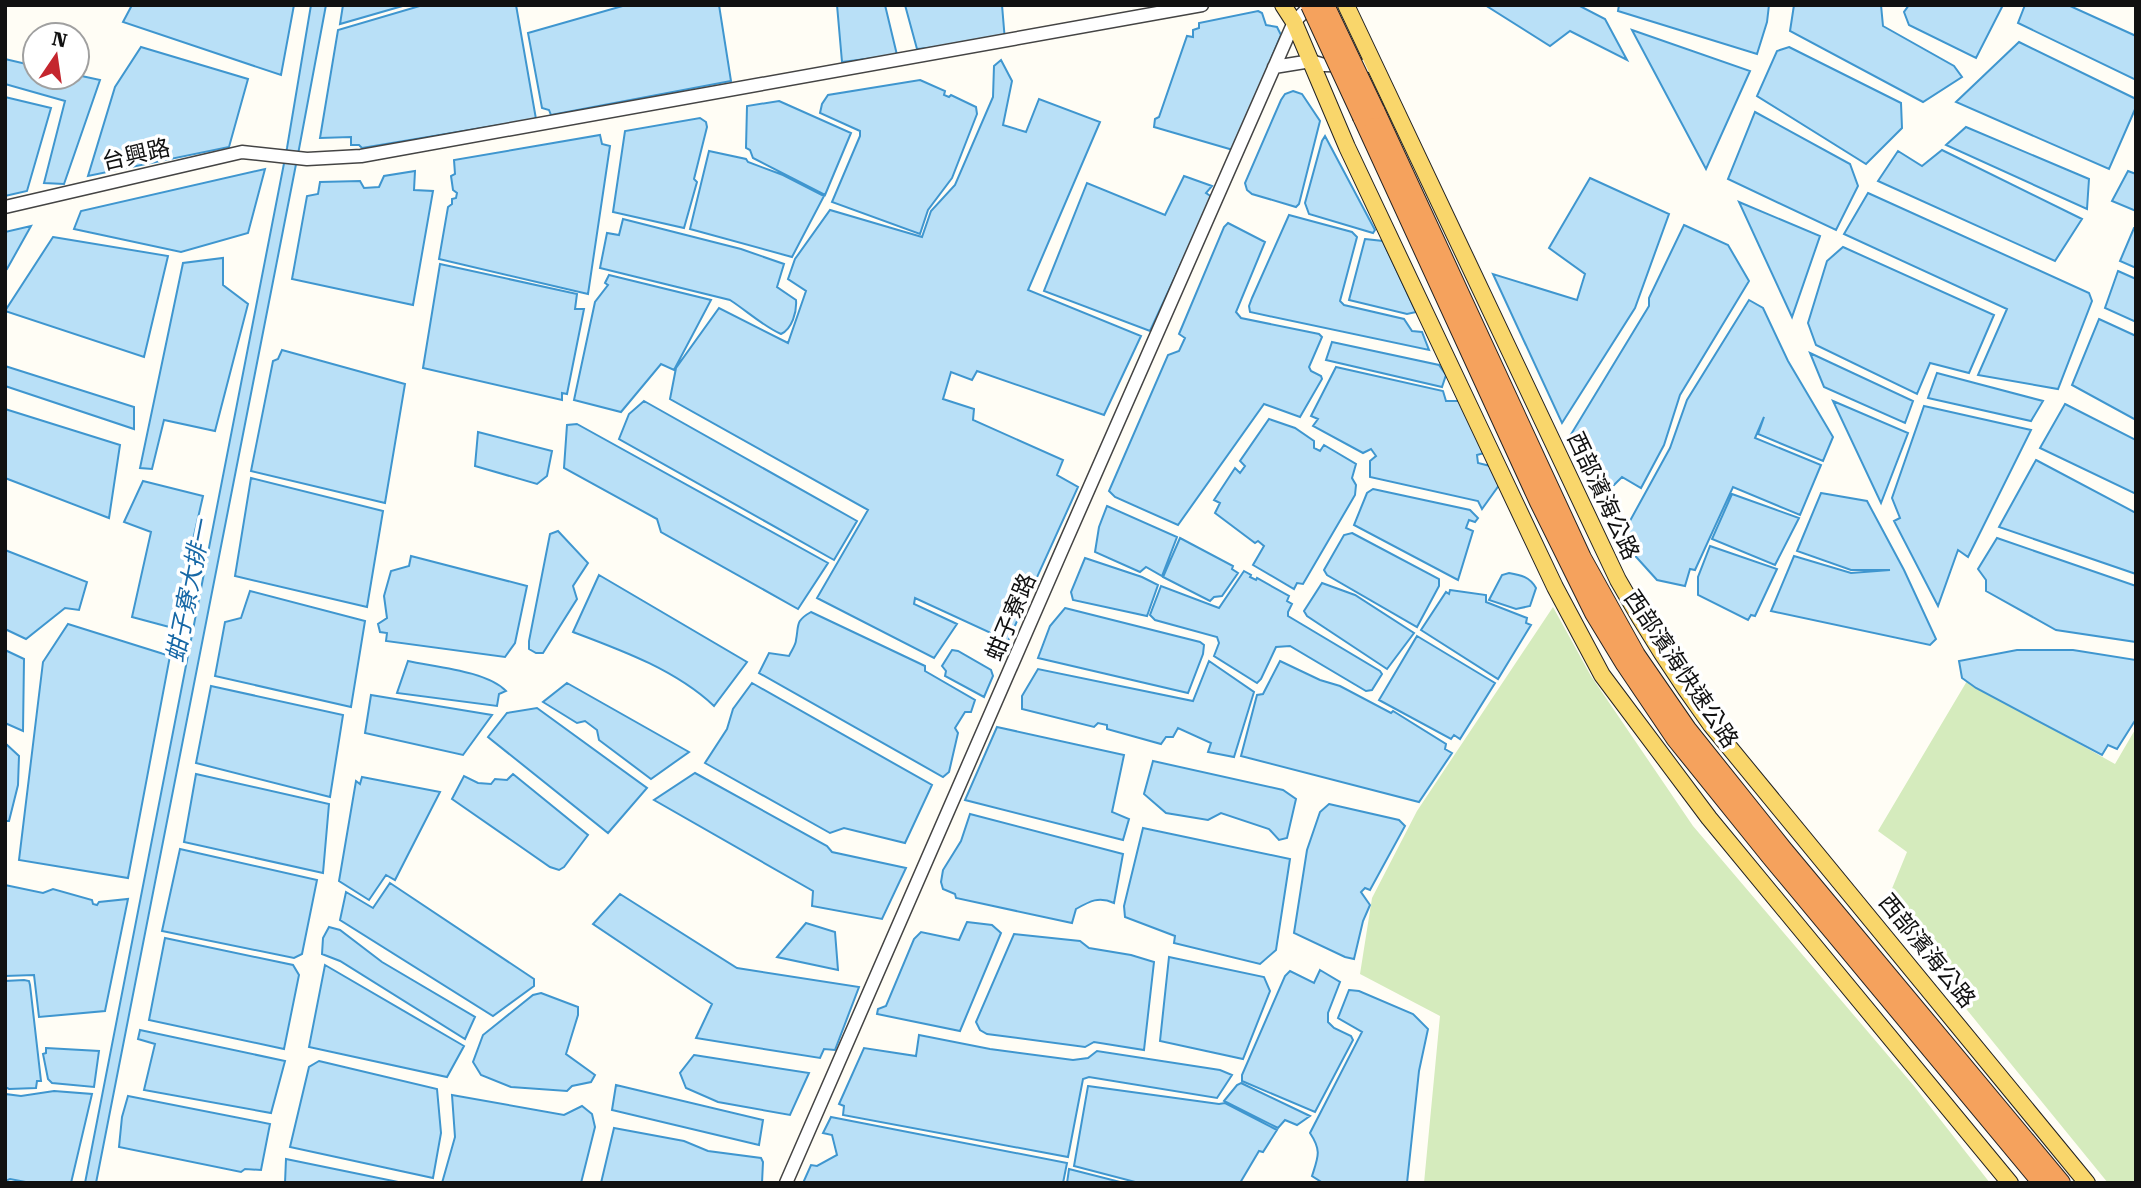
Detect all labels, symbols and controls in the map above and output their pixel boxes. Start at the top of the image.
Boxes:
north arrow [21,21,91,91]
text: N [50,27,70,53]
street label: 台興路 [99,134,173,176]
street label: 西部濱海公路 [1562,428,1644,564]
water label: 蚶子寮大排一 [162,516,217,664]
street label: 蚶子寮路 [981,569,1041,665]
street label: 西部濱海快速公路 [1618,585,1744,753]
street label: 西部濱海公路 [1873,889,1981,1013]

